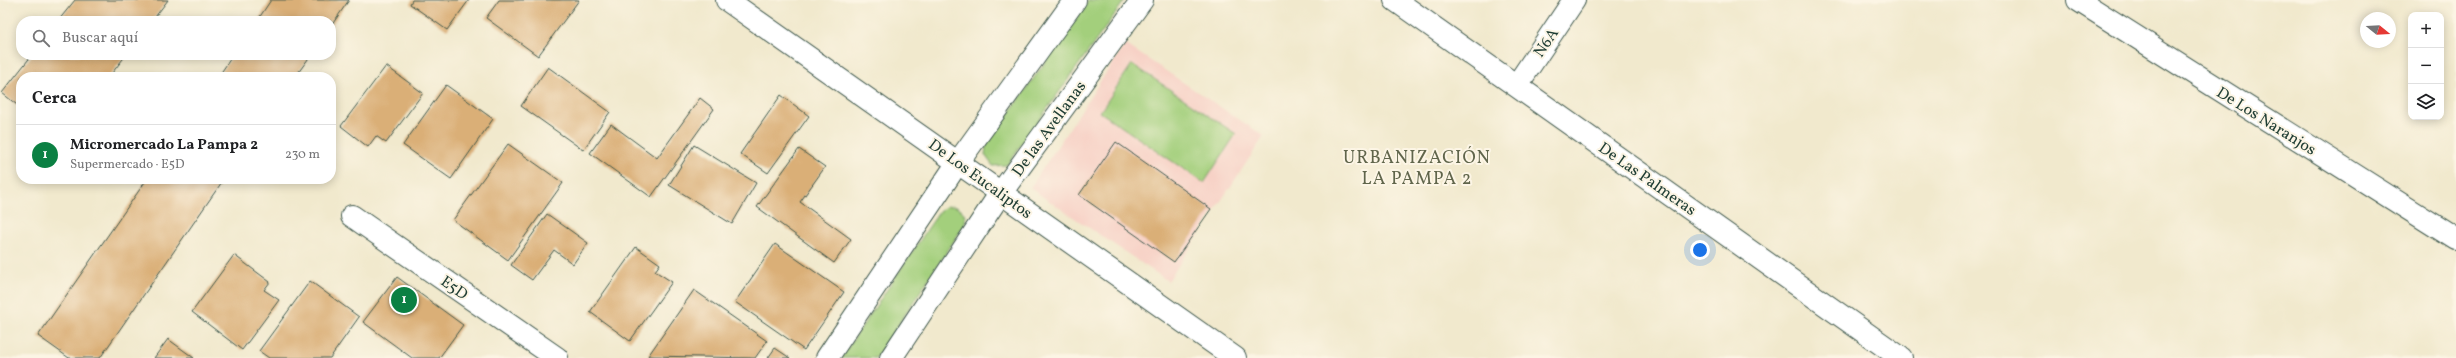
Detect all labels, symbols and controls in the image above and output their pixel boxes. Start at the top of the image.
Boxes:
north arrow [2360,12,2396,48]
map controls [2408,12,2444,120]
button: + [2408,12,2444,48]
search box [16,16,336,60]
street label: N6A [1529,24,1565,62]
icon: search [30,27,52,49]
text: Buscar aquí [62,28,138,49]
button: − [2408,48,2444,84]
street label: De las Avellanas [1007,77,1092,181]
street label: De Los Naranjos [2212,82,2320,161]
button: layers [2408,84,2444,120]
text: Cerca [32,87,77,110]
street label: De Los Eucaliptos [923,134,1036,225]
text: Micromercado La Pampa 2 [70,135,258,156]
street label: De Las Palmeras [1594,138,1700,222]
text: 1 [42,146,48,164]
text: 230 m [285,146,320,164]
district label: URBANIZACIÓN LA PAMPA 2 [1343,146,1491,192]
text: Supermercado · E5D [70,156,185,174]
your location [1690,240,1710,260]
street label: E5D [436,271,472,306]
pin: 1 [391,285,417,315]

